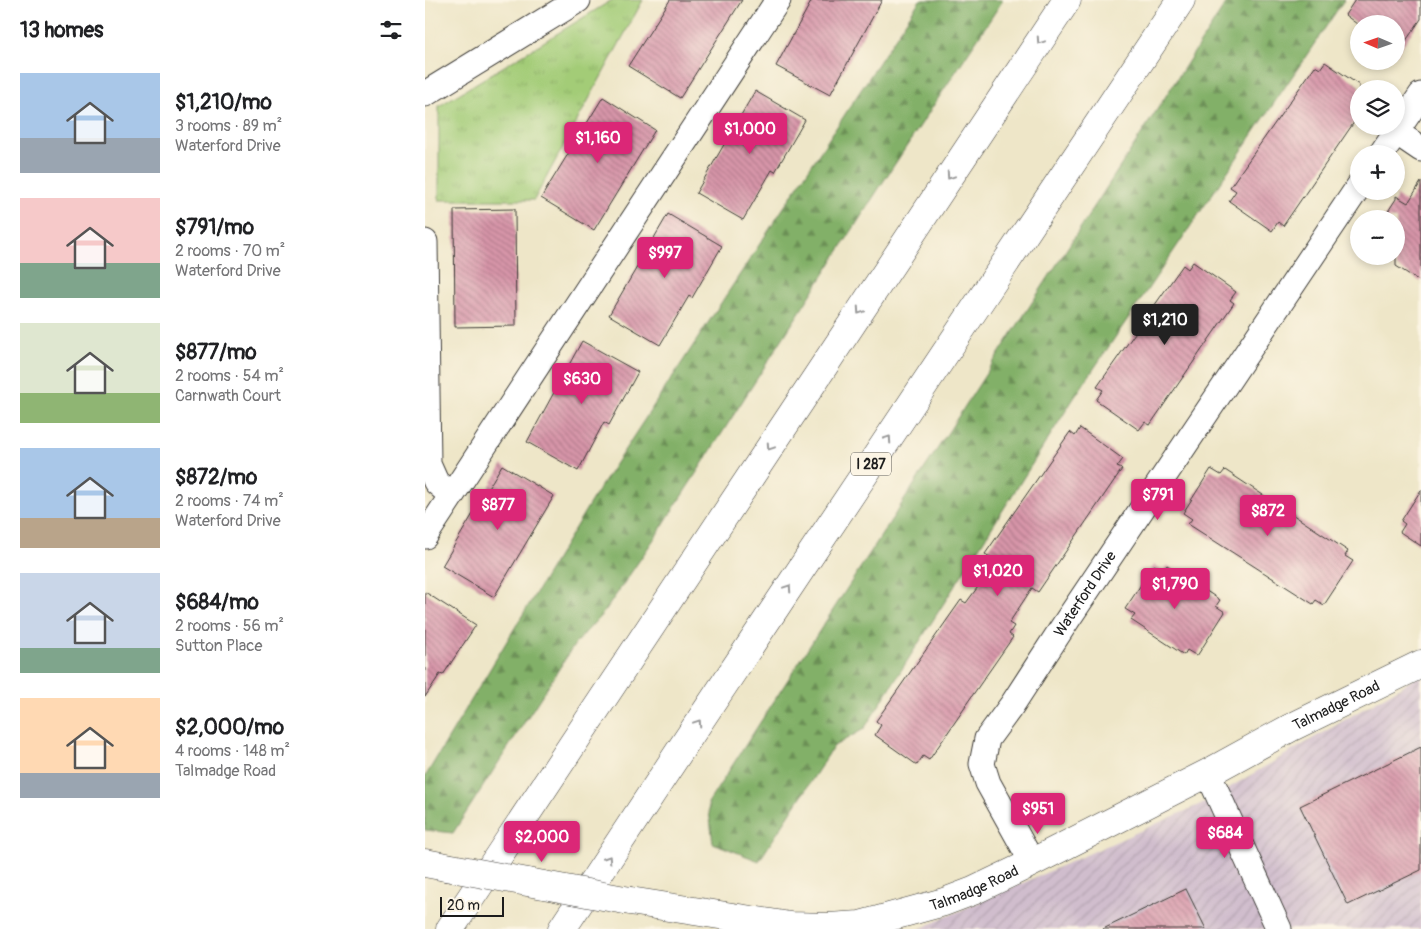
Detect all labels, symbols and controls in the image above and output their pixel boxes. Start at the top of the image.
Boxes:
north arrow [1350,15,1405,70]
map controls [1350,15,1405,265]
icon: filters [377,16,405,44]
text: 13 homes [20,17,103,44]
one-way arrow [1037,35,1046,44]
button: layers [1350,80,1405,135]
text: $1,210/mo [175,89,272,116]
icon: home [60,93,120,153]
pin: $1,000 [709,112,791,155]
text: 3 rooms · 89 m² [175,116,282,136]
text: $1,000 [724,119,776,139]
pin: $1,160 [557,121,639,164]
text: $1,160 [575,128,621,148]
text: Waterford Drive [175,136,281,156]
button: + [1350,145,1405,200]
one-way arrow [947,170,956,180]
button: − [1350,210,1405,265]
text: $791/mo [175,214,254,241]
icon: home [60,218,120,278]
pin: $997 [635,236,695,279]
text: 2 rooms · 70 m² [175,241,285,261]
text: $997 [648,243,682,263]
text: Waterford Drive [175,261,281,281]
pin: $1,210 [1124,304,1206,346]
one-way arrow [857,305,866,315]
text: $1,210 [1142,310,1188,330]
text: $877/mo [175,339,257,366]
icon: home [60,343,120,403]
pin: $630 [552,362,612,405]
text: 2 rooms · 54 m² [175,366,284,386]
text: $630 [563,369,601,389]
text: Carnwath Court [175,386,281,406]
one-way arrow [882,435,891,444]
one-way arrow [767,441,776,450]
road number: I 287 [851,452,891,476]
text: $872/mo [175,464,257,491]
icon: home [60,468,120,528]
pin: $791 [1128,478,1188,521]
text: $791 [1142,485,1174,505]
pin: $877 [468,488,528,531]
text: 2 rooms · 74 m² [175,491,284,511]
pin: $872 [1238,494,1298,537]
text: $877 [481,495,515,515]
text: $872 [1251,501,1285,521]
text: Waterford Drive [175,511,281,531]
street label: Waterford Drive [1050,547,1121,641]
pin: $1,020 [957,554,1039,597]
text: $1,020 [973,561,1023,581]
pin: $1,790 [1134,568,1216,610]
text: $1,790 [1152,574,1198,594]
one-way arrow [782,585,791,594]
text: $684/mo [175,589,259,616]
icon: home [60,593,120,653]
text: 2 rooms · 56 m² [175,616,284,636]
text: Sutton Place [175,636,262,656]
street label: Talmadge Road [1290,677,1383,735]
text: $2,000/mo [175,714,284,741]
icon: home [60,718,120,778]
one-way arrow [692,720,701,729]
text: 4 rooms · 148 m² [175,741,290,761]
text: Talmadge Road [175,761,276,781]
pin: $951 [1008,792,1068,835]
text: $951 [1022,799,1054,819]
pin: $684 [1195,816,1255,859]
pin: $2,000 [501,820,583,863]
text: $684 [1207,823,1243,843]
text: $2,000 [515,827,569,847]
one-way arrow [602,855,611,865]
street label: Talmadge Road [928,862,1022,915]
scale bar [440,894,504,917]
text: 20 m [447,897,480,914]

